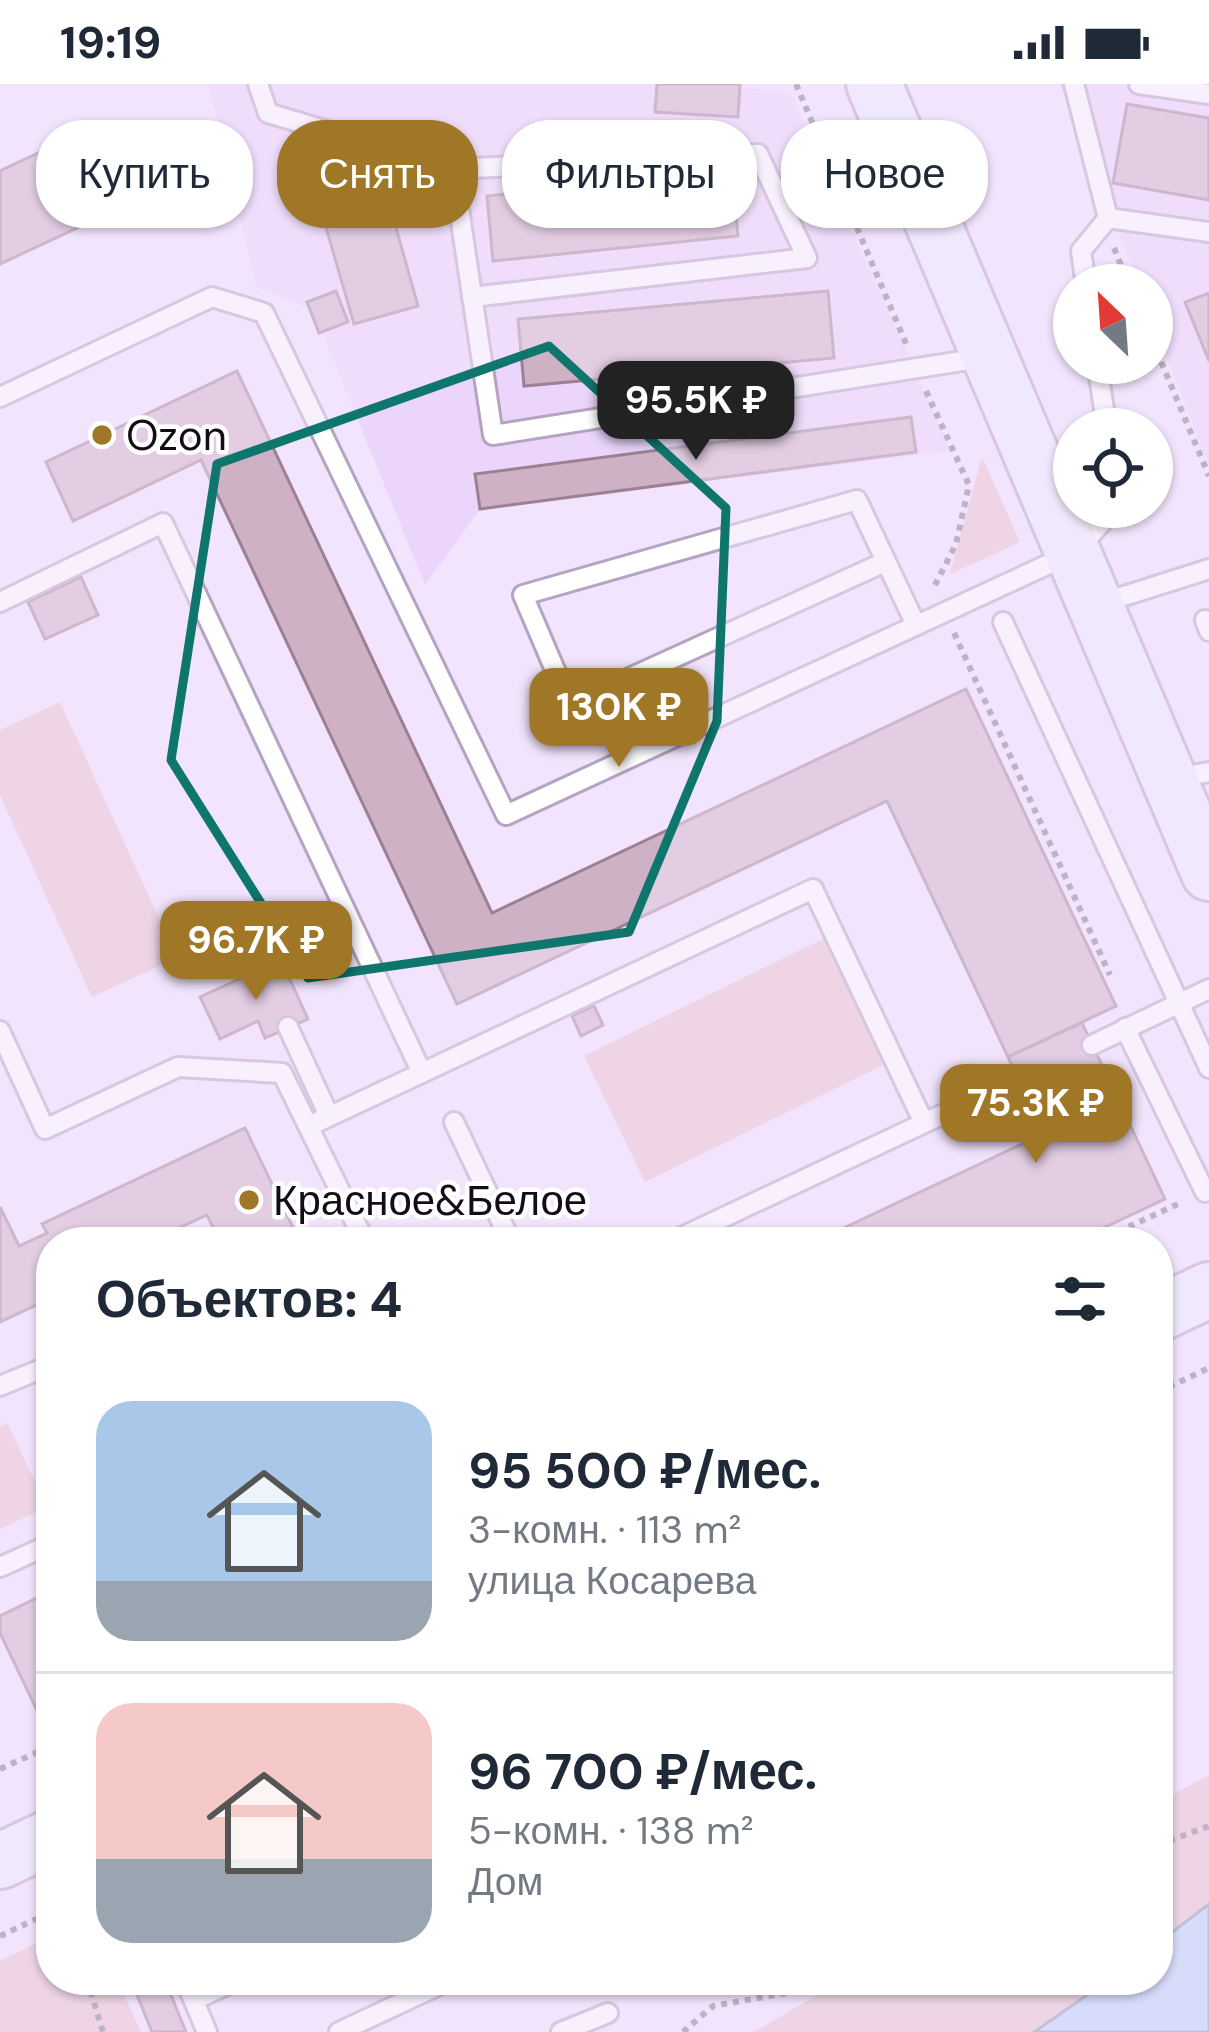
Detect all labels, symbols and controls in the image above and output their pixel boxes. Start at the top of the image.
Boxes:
text: 19:19 [60,13,161,72]
chip: Купить [36,120,253,228]
chip: Снять [277,120,478,228]
chip: Фильтры [502,120,757,228]
chip: Новое [781,120,988,228]
north arrow [1053,264,1173,384]
map controls [1053,264,1173,528]
pin: 95.5K ₽ [585,361,807,463]
text: 95.5K ₽ [624,374,768,425]
place label: Ozon [126,408,227,463]
button: locate [1053,408,1173,528]
marker: Ozon [89,422,115,448]
pin: 130K ₽ [521,668,717,770]
text: 130K ₽ [556,681,682,732]
pin: 96.7K ₽ [145,901,367,1003]
text: 96.7K ₽ [187,914,325,965]
pin: 75.3K ₽ [925,1064,1147,1166]
text: 75.3K ₽ [967,1077,1105,1128]
place label: Красное&Белое [273,1173,587,1228]
marker: Красное&Белое [236,1187,262,1213]
text: Объектов: 4 [96,1266,402,1333]
icon: filters [1047,1266,1113,1332]
text: 95 500 ₽/мес. [468,1437,821,1504]
icon: home [192,1449,336,1593]
text: 3-комн. · 113 m² [468,1504,741,1555]
text: улица Косарева [468,1555,757,1606]
text: 96 700 ₽/мес. [468,1738,817,1805]
icon: home [192,1751,336,1895]
text: 5-комн. · 138 m² [468,1805,754,1856]
text: Дом [468,1856,543,1907]

